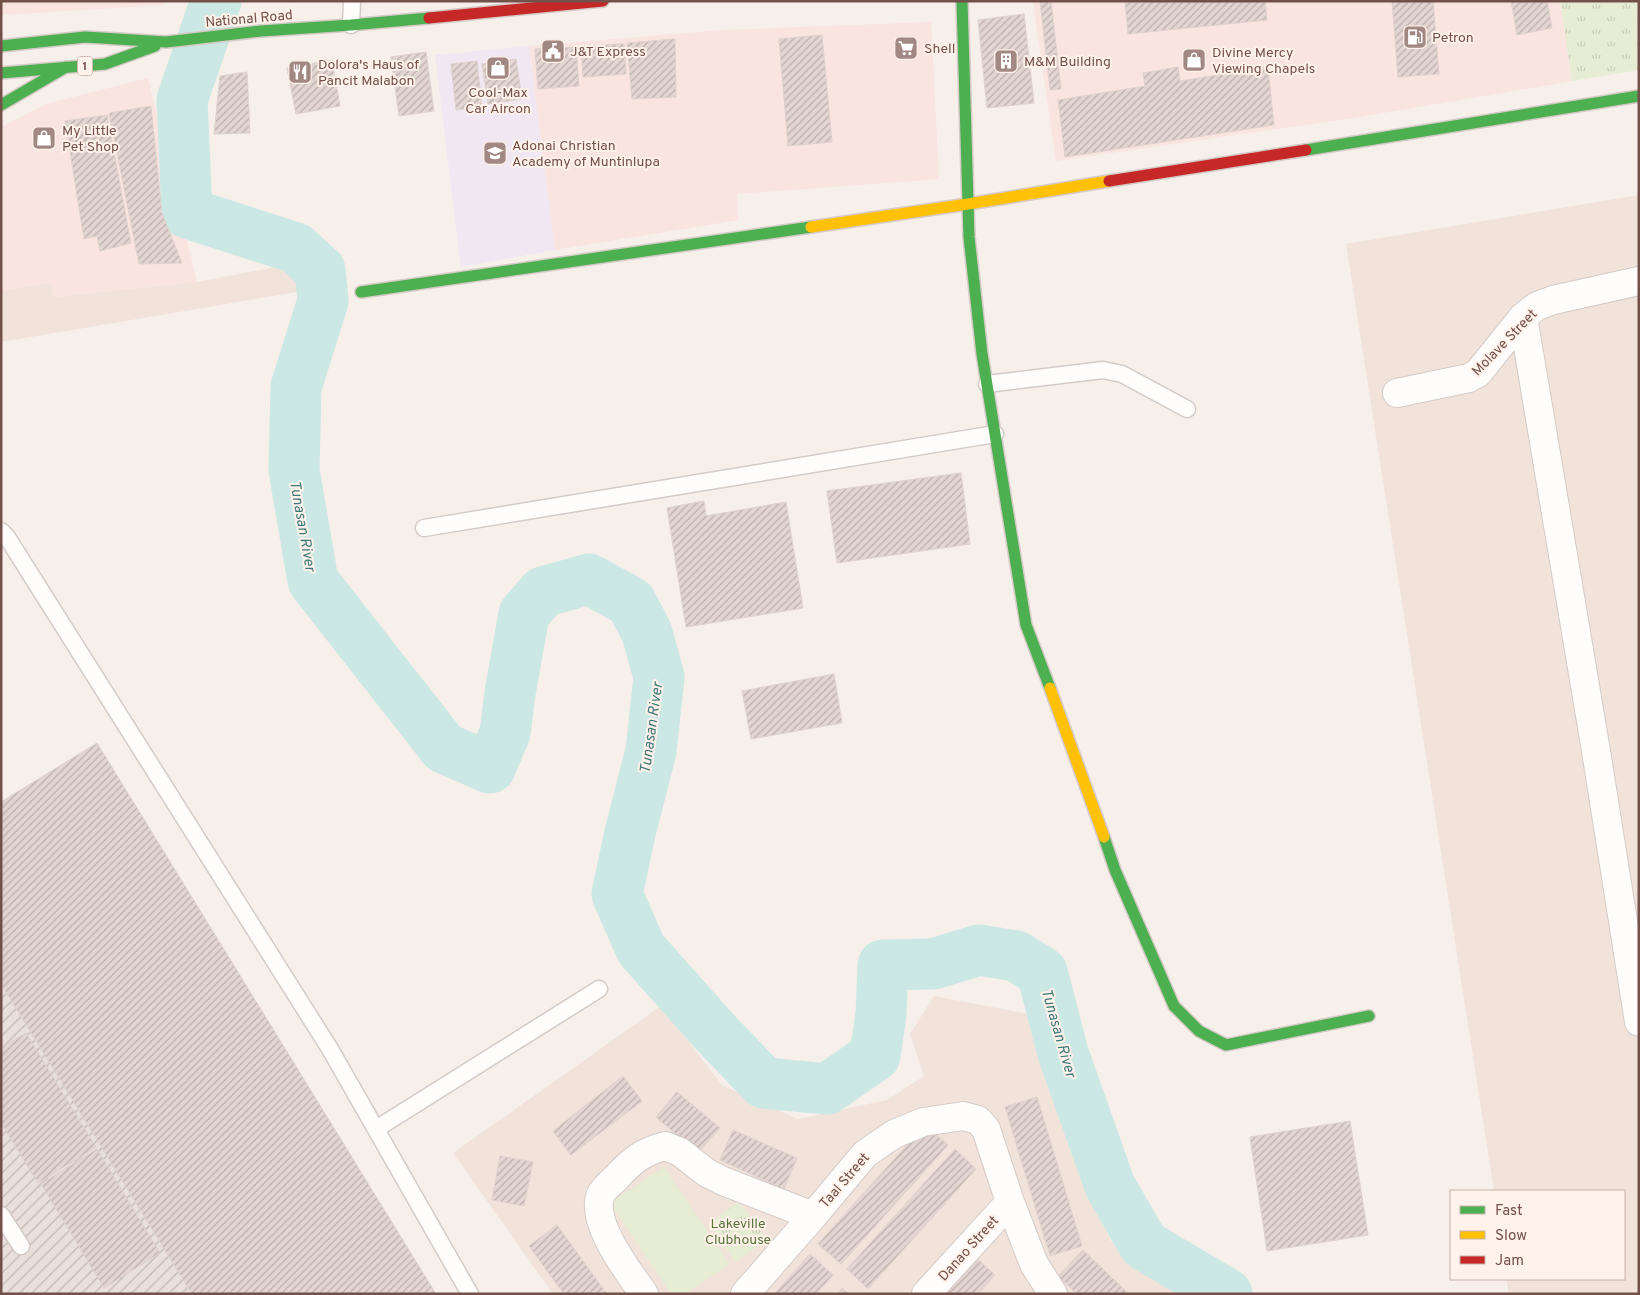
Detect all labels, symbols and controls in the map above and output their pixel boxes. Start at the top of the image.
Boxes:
street label: National Road [205,7,294,32]
fuel station icon: Petron [1402,24,1428,50]
place label: Petron [1432,30,1474,47]
supermarket icon: Shell [893,35,919,61]
public building icon: J&T Express [540,38,566,64]
place label: Shell [924,41,955,58]
place label: J&T Express [570,44,646,61]
place label: Divine Mercy Viewing Chapels [1212,45,1315,78]
shop icon: Divine Mercy Viewing Chapels [1181,47,1207,73]
building icon: M&M Building [993,48,1019,74]
place label: M&M Building [1024,54,1111,71]
shop icon: Cool-Max Car Aircon [485,55,511,81]
road number: 1 [78,56,92,76]
place label: Dolora's Haus of Pancit Malabon [318,57,419,90]
restaurant icon: Dolora's Haus of Pancit Malabon [287,59,313,85]
place label: Cool-Max Car Aircon [465,85,531,118]
place label: My Little Pet Shop [62,123,119,156]
shop icon: My Little Pet Shop [31,125,57,151]
place label: Adonai Christian Academy of Muntinlupa [512,138,660,171]
school or university icon: Adonai Christian Academy of Muntinlupa [482,140,508,166]
street label: Molave Street [1469,306,1541,380]
water label: Tunasan River [284,479,319,574]
water label: Tunasan River [637,680,668,775]
water label: Tunasan River [1036,987,1080,1081]
street label: Taal Street [817,1150,874,1212]
legend [1450,1190,1625,1280]
text: Fast [1495,1202,1523,1221]
street label: Danao Street [935,1213,1003,1285]
park label: Lakeville Clubhouse [705,1216,771,1249]
text: Slow [1495,1227,1527,1246]
text: Jam [1495,1252,1524,1271]

